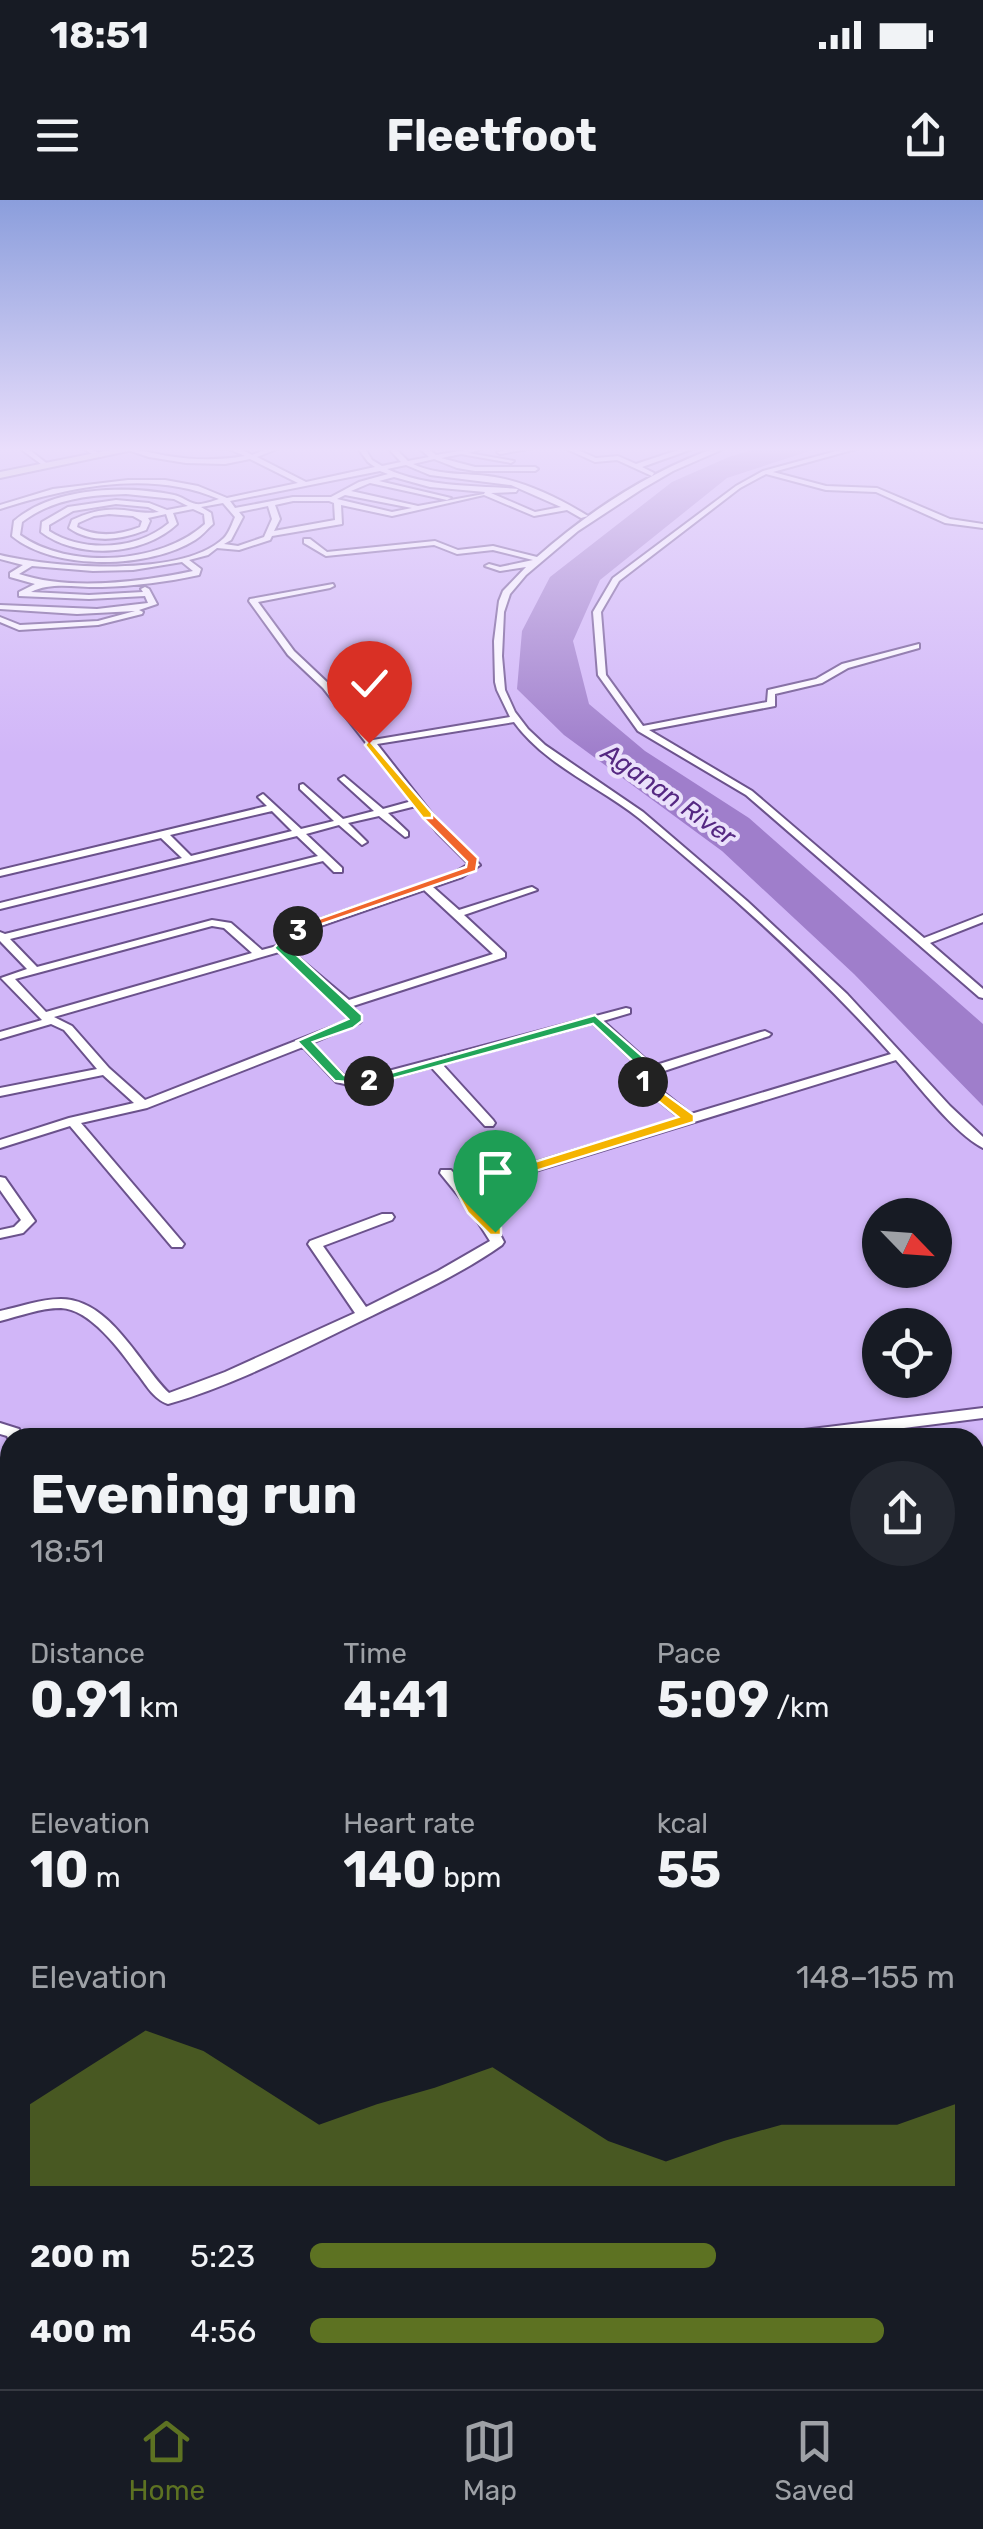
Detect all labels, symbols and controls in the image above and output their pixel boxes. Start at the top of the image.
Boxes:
text: 18:51 [50,12,149,58]
icon: menu [30,108,85,163]
icon: share [898,108,953,163]
text: Fleetfoot [386,109,597,162]
pin [327,641,412,744]
icon: check [342,656,397,711]
water label: Aganan River [595,736,742,852]
pin: 3 [273,906,323,956]
text: 3 [289,914,307,947]
pin: 2 [344,1056,394,1106]
pin: 1 [618,1057,668,1107]
text: 2 [360,1064,378,1097]
text: 1 [636,1065,650,1098]
pin [453,1130,538,1233]
icon: arrive [468,1145,523,1200]
north arrow [862,1198,952,1288]
map controls [862,1198,952,1398]
button: locate [862,1308,952,1398]
button: share [850,1461,955,1566]
text: Evening run [30,1462,358,1527]
text: 18:51 [30,1532,104,1570]
text: Distance [30,1637,145,1670]
text: Time [343,1637,407,1670]
text: Pace [657,1637,721,1670]
text: 0.91 [30,1670,133,1730]
text: 4:41 [343,1670,450,1730]
text: 5:09 [657,1670,770,1730]
text: km [133,1691,179,1724]
text: /km [770,1691,829,1724]
text: Elevation [30,1807,150,1840]
text: Heart rate [343,1807,475,1840]
text: kcal [657,1807,708,1840]
text: 10 [30,1840,89,1900]
text: 140 [343,1840,436,1900]
text: 55 [657,1840,721,1900]
text: m [89,1861,121,1894]
text: bpm [436,1861,501,1894]
text: Elevation [30,1958,167,1996]
text: 148–155 m [796,1958,955,1996]
text: 200 m [30,2237,130,2275]
text: 5:23 [190,2237,255,2275]
text: 400 m [30,2312,132,2350]
text: 4:56 [190,2312,256,2350]
tab: Home [129,2414,205,2507]
tab: Map [462,2414,517,2507]
tab: Saved [774,2414,854,2507]

